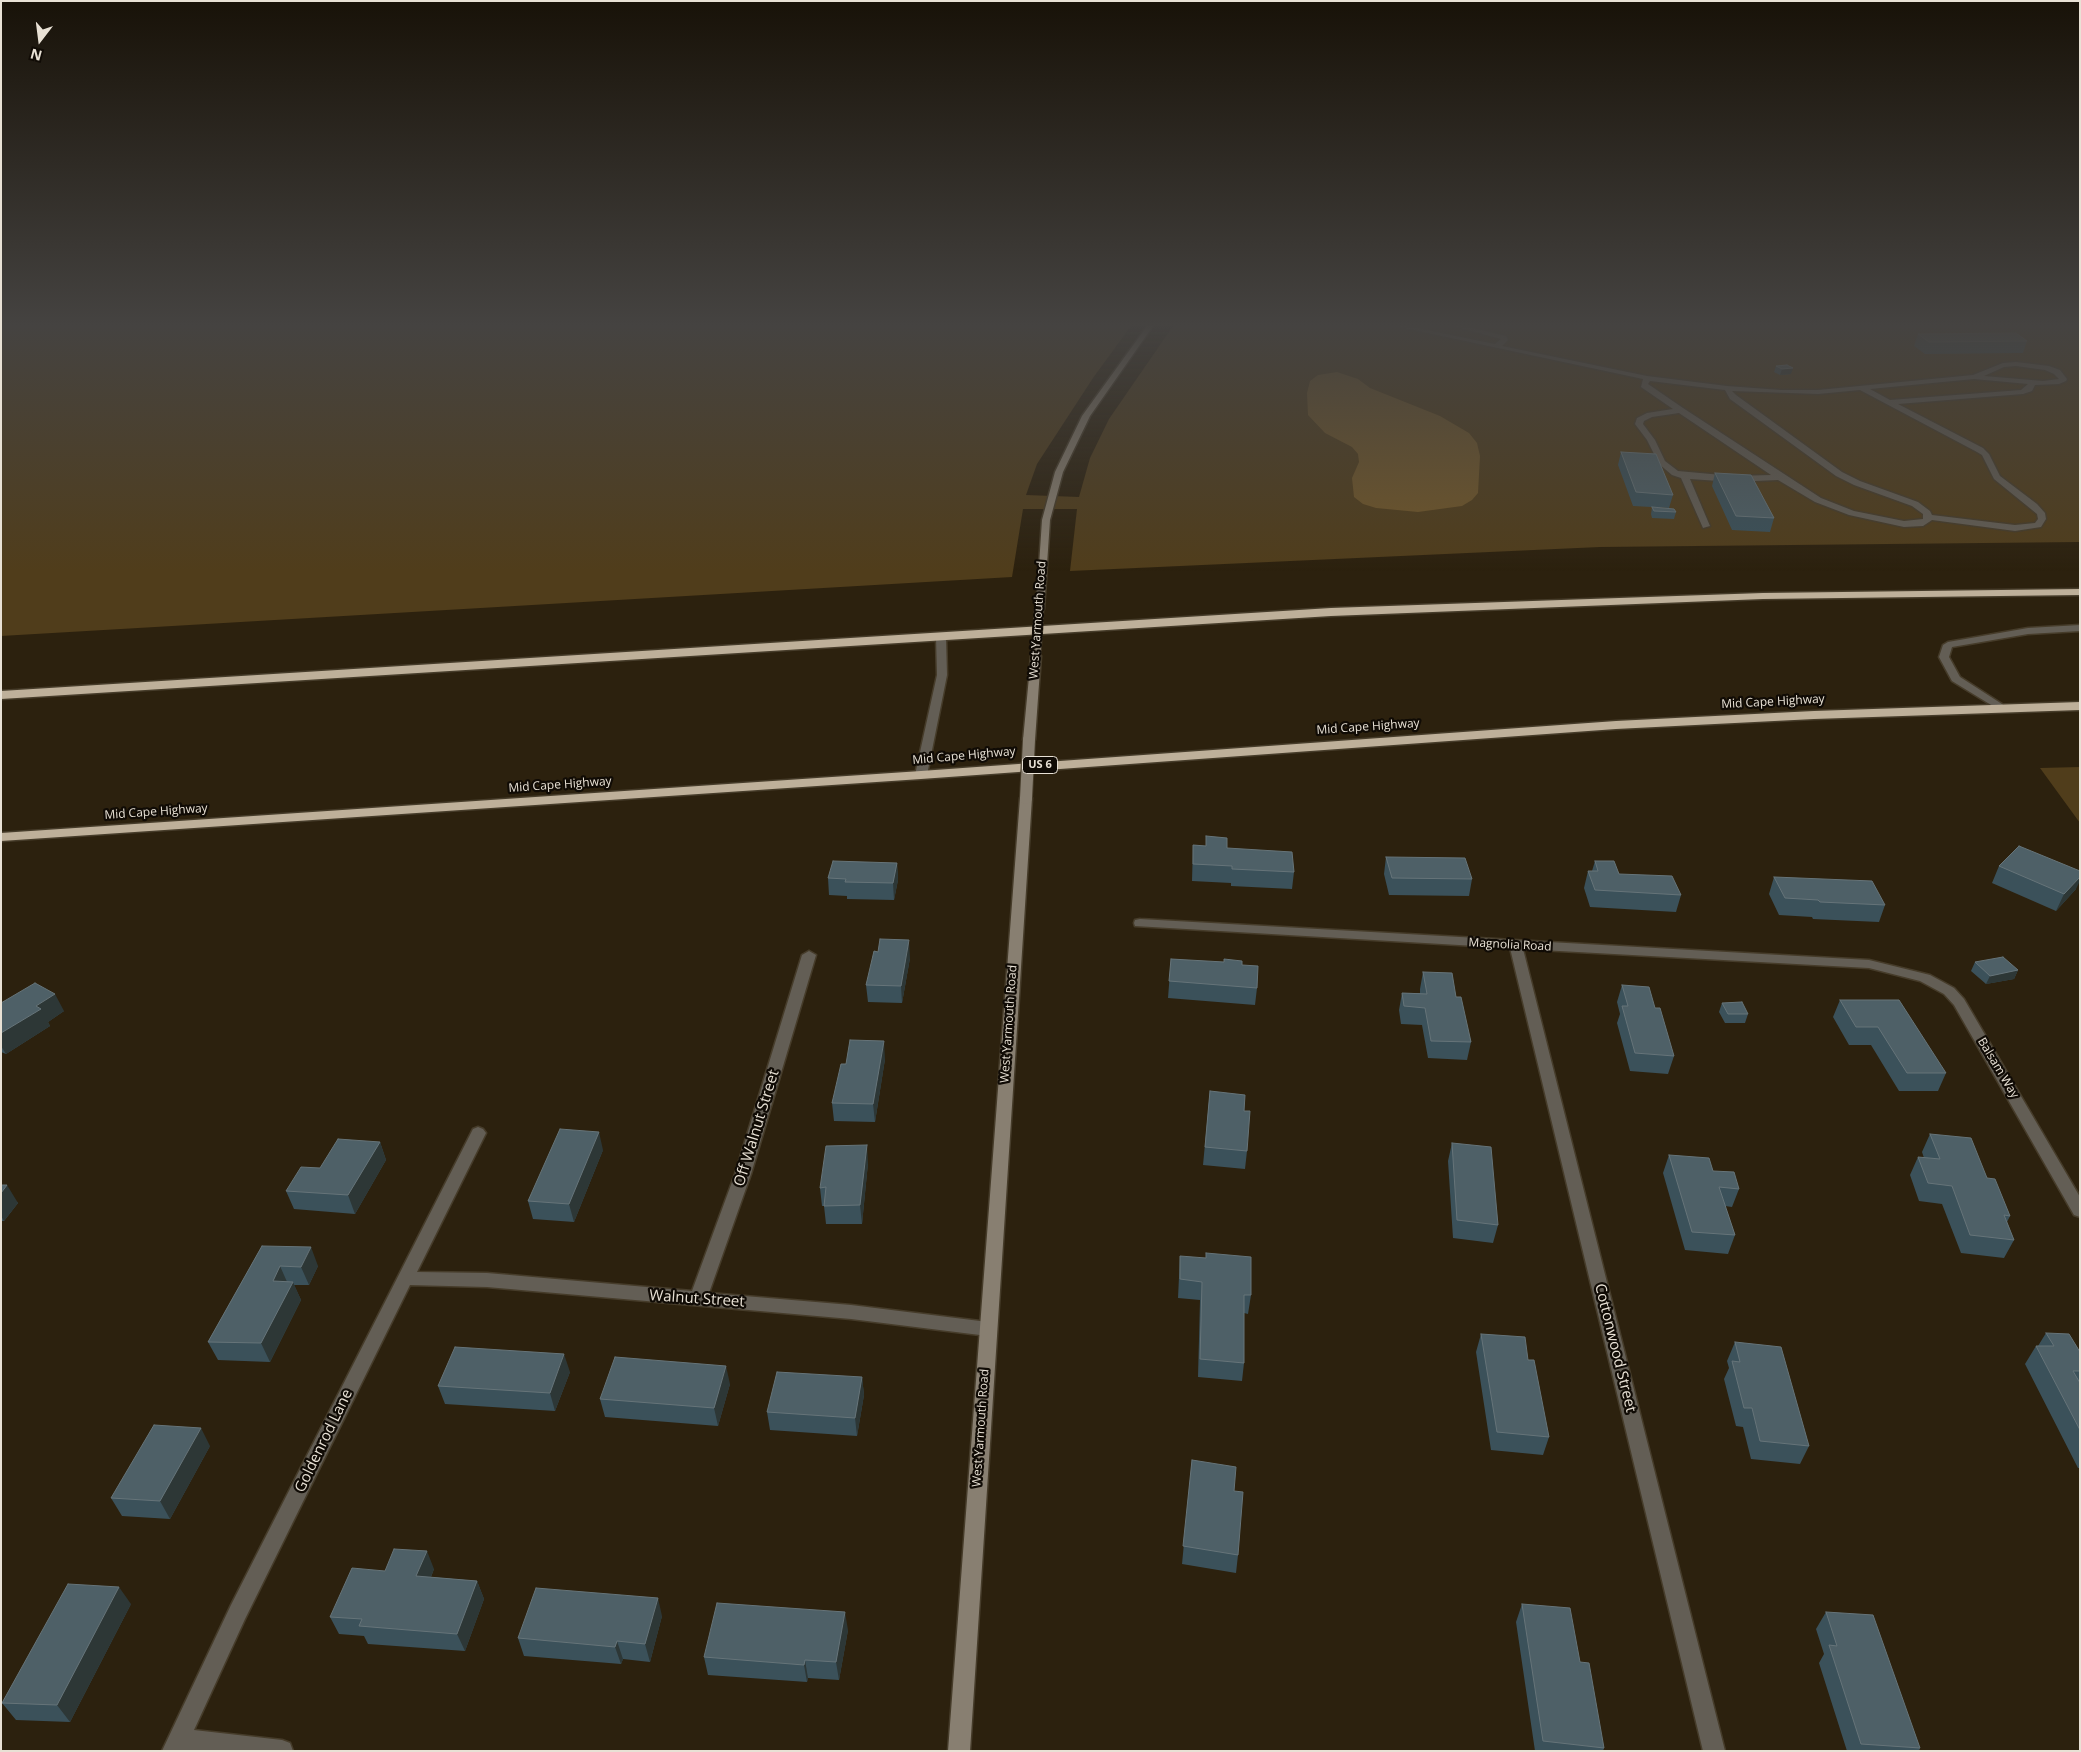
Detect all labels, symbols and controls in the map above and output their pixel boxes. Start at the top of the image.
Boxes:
north arrow [15,15,65,65]
text: N [28,44,44,66]
street label: West Yarmouth Road [1027,560,1049,680]
street label: Mid Cape Highway [1721,692,1825,712]
street label: Mid Cape Highway [1316,716,1420,738]
street label: Mid Cape Highway [912,744,1016,768]
road number: US 6 [1022,756,1058,774]
street label: Mid Cape Highway [508,774,612,796]
street label: Mid Cape Highway [104,801,208,823]
street label: Magnolia Road [1468,936,1552,954]
street label: West Yarmouth Road [998,964,1020,1084]
street label: Balsam Way [1974,1035,2022,1101]
street label: Off Walnut Street [731,1067,783,1189]
street label: Cottonwood Street [1590,1282,1640,1414]
street label: Walnut Street [649,1287,745,1311]
street label: West Yarmouth Road [970,1368,992,1488]
street label: Goldenrod Lane [291,1386,357,1496]

